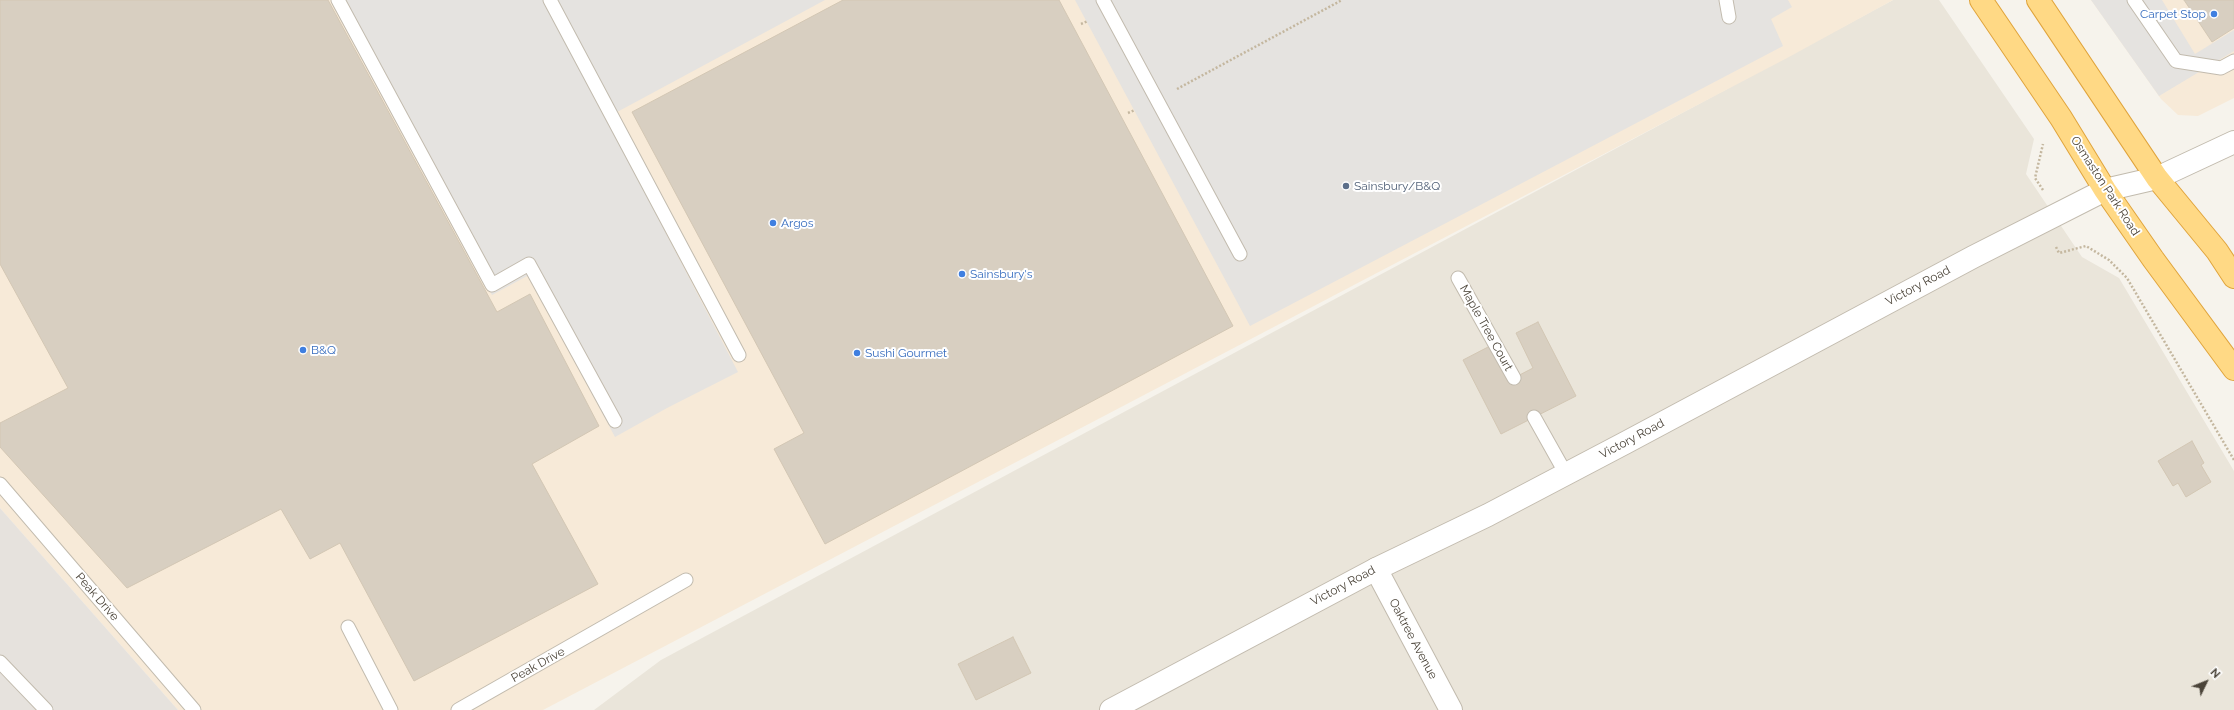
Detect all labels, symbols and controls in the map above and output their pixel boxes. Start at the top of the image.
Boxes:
place label: Carpet Stop [2140,7,2206,21]
marker: Carpet Stop [2209,9,2219,19]
street label: Osmaston Park Road [2067,134,2143,238]
place label: Sainsbury/B&Q [1354,179,1440,193]
marker: Sainsbury/B&Q [1341,181,1351,191]
place label: Argos [781,216,814,230]
marker: Argos [768,218,778,228]
street label: Victory Road [1883,263,1953,309]
place label: Sainsbury's [970,267,1033,281]
marker: Sainsbury's [957,269,967,279]
street label: Maple Tree Court [1456,283,1516,373]
place label: B&Q [311,343,336,357]
marker: B&Q [298,345,308,355]
place label: Sushi Gourmet [865,346,947,360]
marker: Sushi Gourmet [852,348,862,358]
street label: Victory Road [1597,416,1667,462]
street label: Victory Road [1308,563,1378,609]
street label: Peak Drive [72,570,122,624]
street label: Oaktree Avenue [1386,596,1440,682]
street label: Peak Drive [509,644,567,686]
north arrow [2186,662,2226,702]
text: N [2208,666,2223,681]

